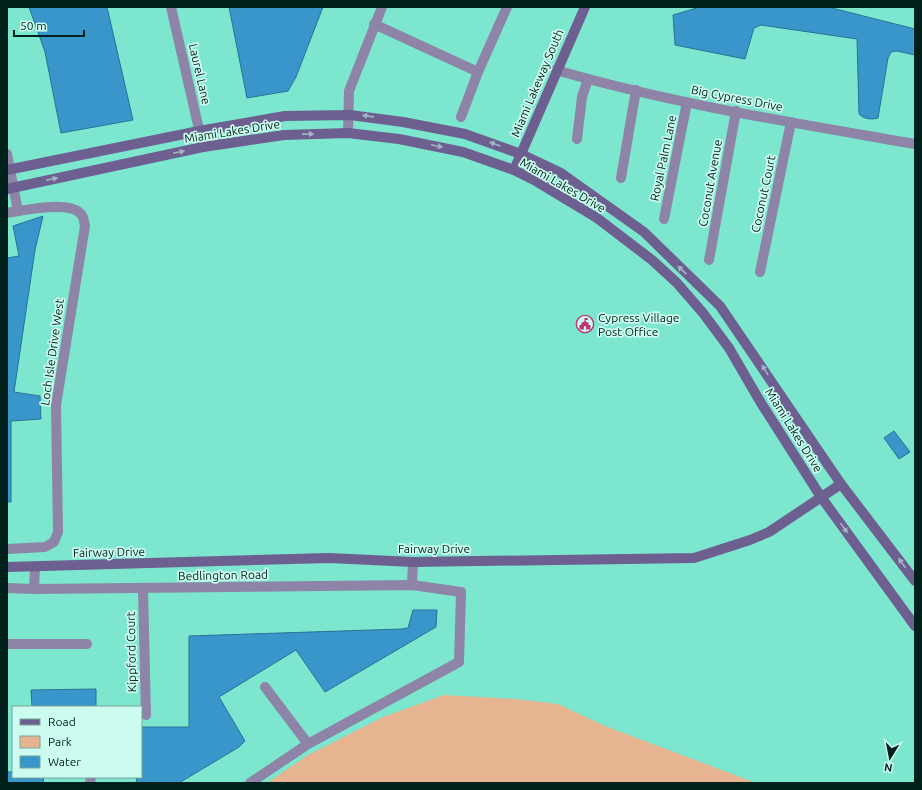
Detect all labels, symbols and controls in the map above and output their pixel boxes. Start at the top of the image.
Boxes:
scale bar [14,12,84,38]
text: 50 m [20,19,47,32]
street label: Miami Lakeway South [508,27,566,139]
street label: Laurel Lane [187,42,213,106]
street label: Big Cypress Drive [690,83,784,113]
one-way arrow [362,113,375,119]
street label: Royal Palm Lane [648,114,678,202]
street label: Miami Lakes Drive [183,117,281,145]
one-way arrow [302,131,315,137]
street label: Coconut Avenue [696,138,724,228]
one-way arrow [489,141,501,147]
one-way arrow [430,144,443,150]
one-way arrow [173,149,185,155]
street label: Coconut Court [748,154,778,234]
street label: Miami Lakes Drive [518,155,608,215]
one-way arrow [46,176,58,182]
one-way arrow [677,266,688,275]
street label: Loch Isle Drive West [38,298,66,406]
place label: Cypress Village Post Office [598,311,679,338]
public building icon: Cypress Village Post Office [575,314,595,334]
one-way arrow [761,364,768,376]
street label: Miami Lakes Drive [763,386,825,474]
one-way arrow [840,523,848,534]
street label: Fairway Drive [398,542,470,555]
street label: Fairway Drive [73,545,145,559]
one-way arrow [898,558,906,569]
street label: Bedlington Road [178,568,268,582]
street label: Kippford Court [124,611,138,693]
legend [12,706,142,778]
text: Road [48,715,76,728]
text: Park [48,735,72,748]
north arrow [870,738,910,778]
text: Water [48,755,81,768]
text: N [883,761,893,774]

